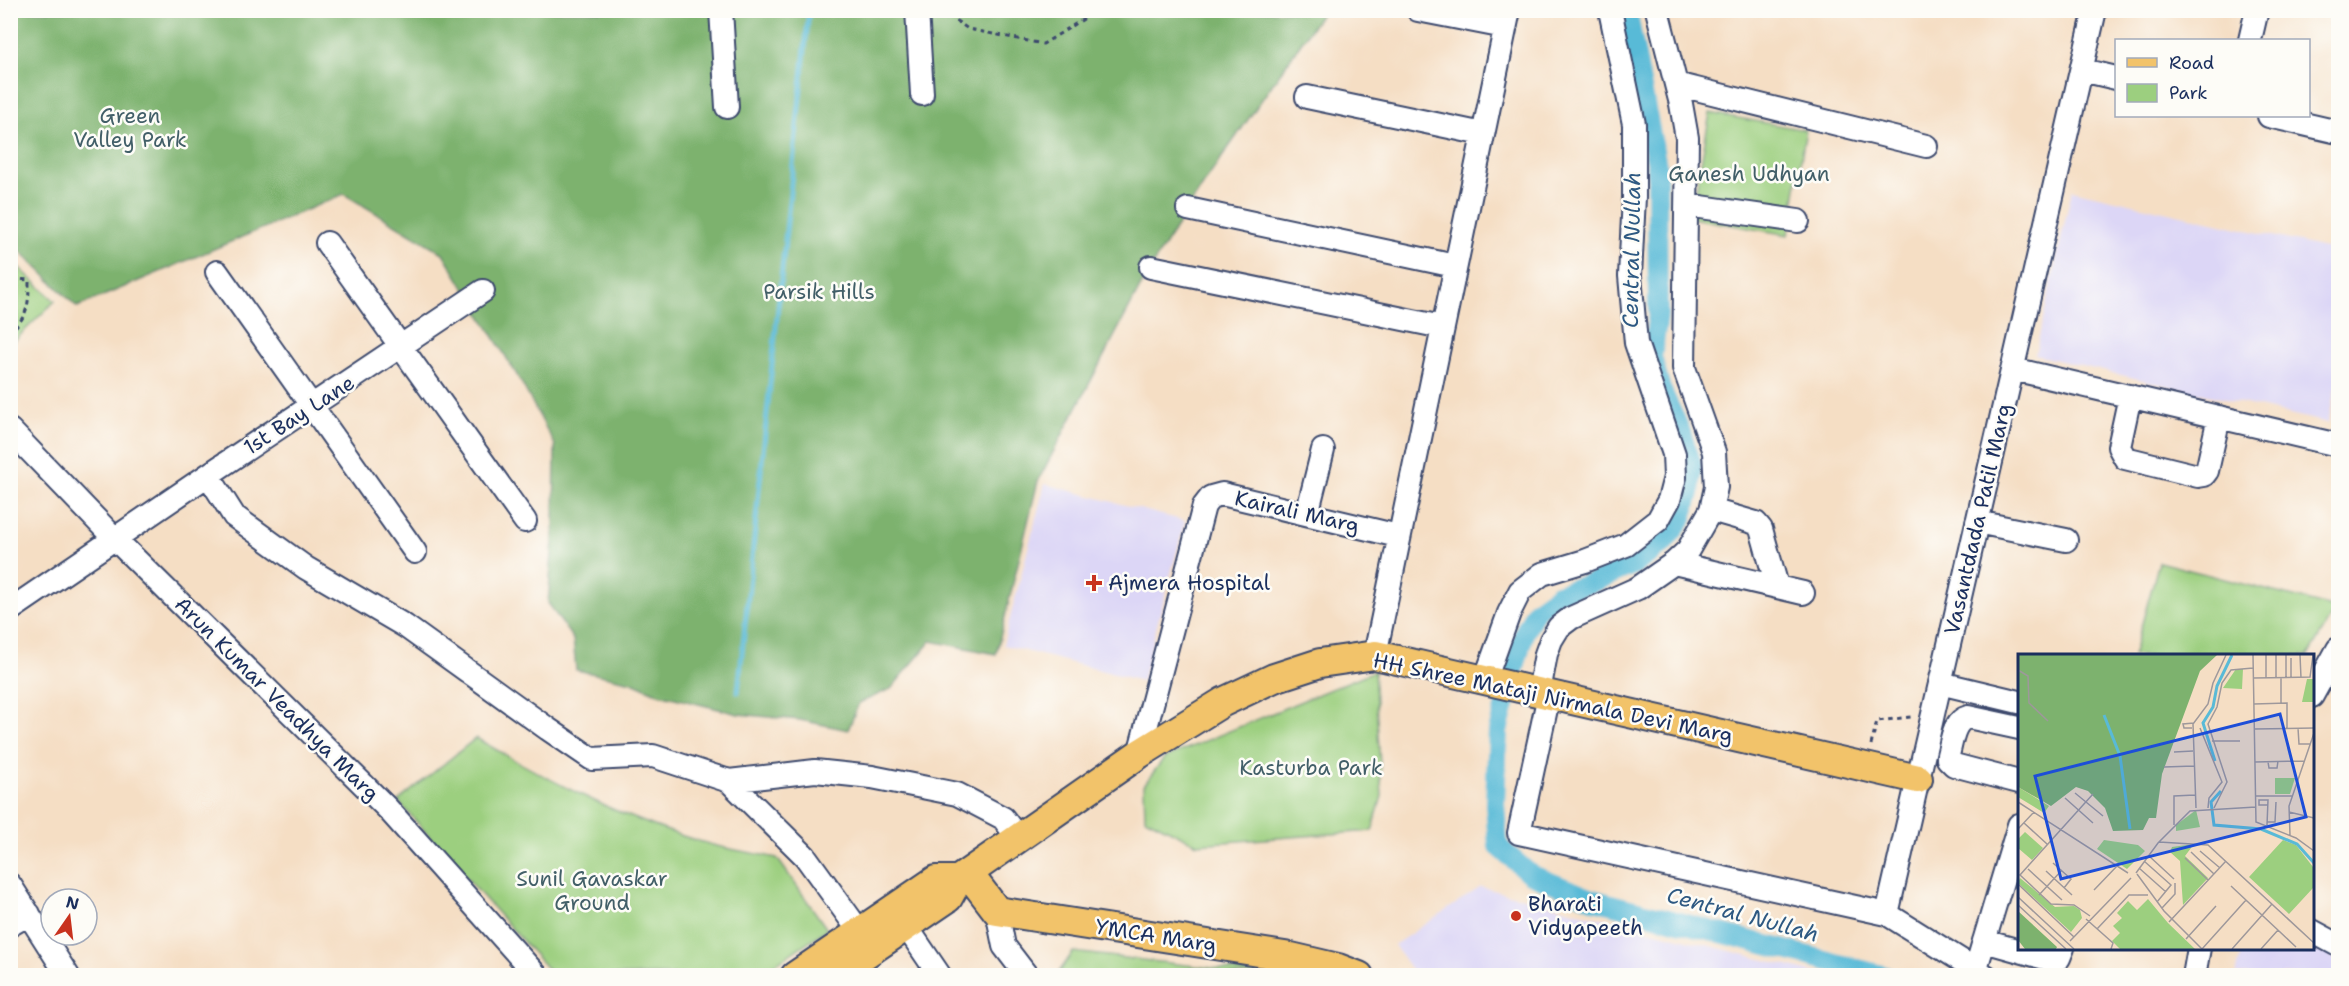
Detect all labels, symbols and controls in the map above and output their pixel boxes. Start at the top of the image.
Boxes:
legend [2115,39,2310,117]
text: Road [2169,51,2214,75]
text: Park [2169,81,2208,105]
park label: Green Valley Park [73,102,187,154]
park label: Ganesh Udhyan [1668,160,1830,188]
water label: Central Nullah [1616,172,1647,328]
park label: Parsik Hills [763,278,875,306]
street label: 1st Bay Lane [238,369,360,461]
street label: Vasantdada Patil Marg [1938,401,2018,637]
street label: Kairali Marg [1232,484,1362,540]
place label: Ajmera Hospital [1108,569,1271,597]
marker: Ajmera Hospital [1085,574,1103,592]
street label: Arun Kumar Veadhya Marg [169,591,385,807]
street label: HH Shree Mataji Nirmala Devi Marg [1371,646,1735,750]
inset map [2018,654,2313,950]
park label: Kasturba Park [1239,754,1383,782]
park label: Sunil Gavaskar Ground [516,865,668,917]
water label: Central Nullah [1664,880,1822,949]
north arrow [39,887,99,947]
place label: Bharati Vidyapeeth [1528,890,1643,942]
text: N [64,891,81,915]
marker: Bharati Vidyapeeth [1509,909,1523,923]
street label: YMCA Marg [1093,913,1219,959]

